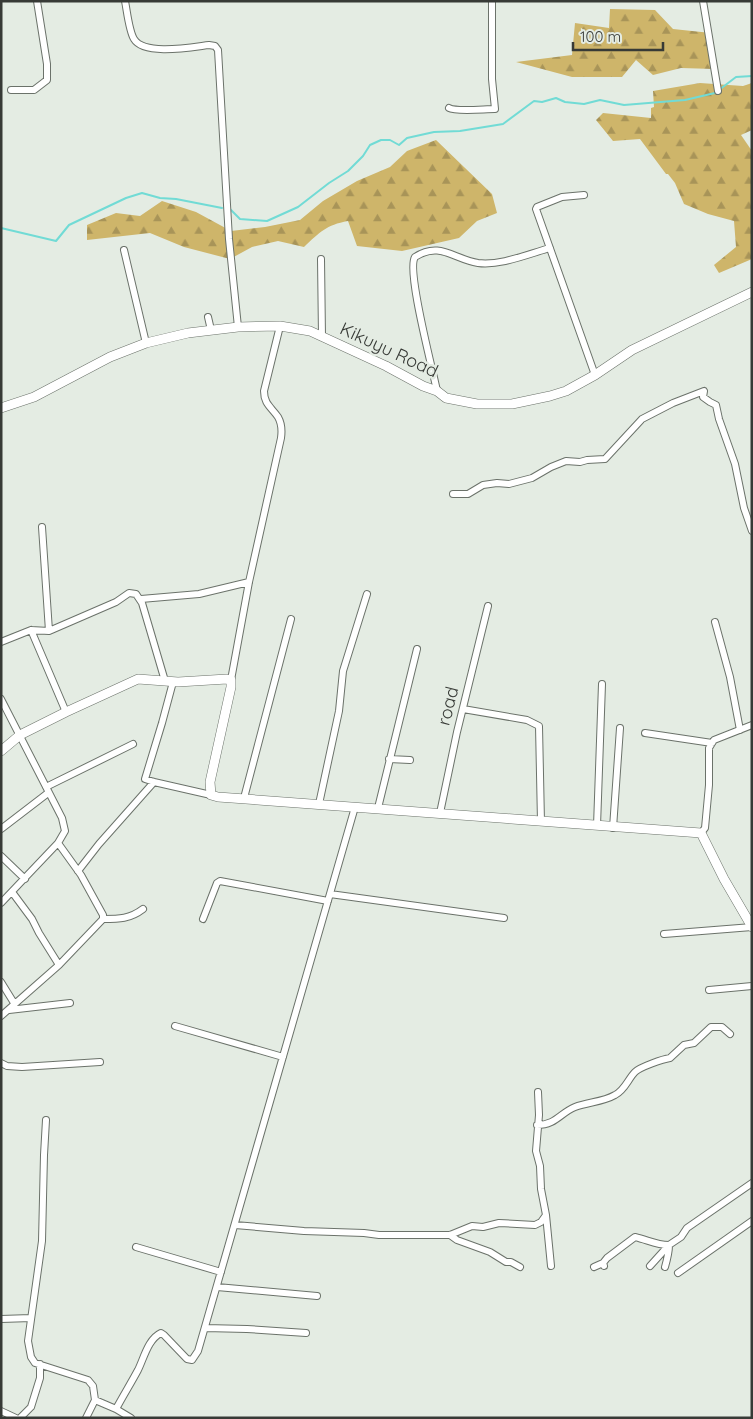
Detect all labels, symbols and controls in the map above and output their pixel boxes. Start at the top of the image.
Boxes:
scale bar [573,20,663,52]
text: 100 m [580,27,621,46]
street label: Kikuyu Road [336,317,442,382]
street label: road [432,684,463,728]

